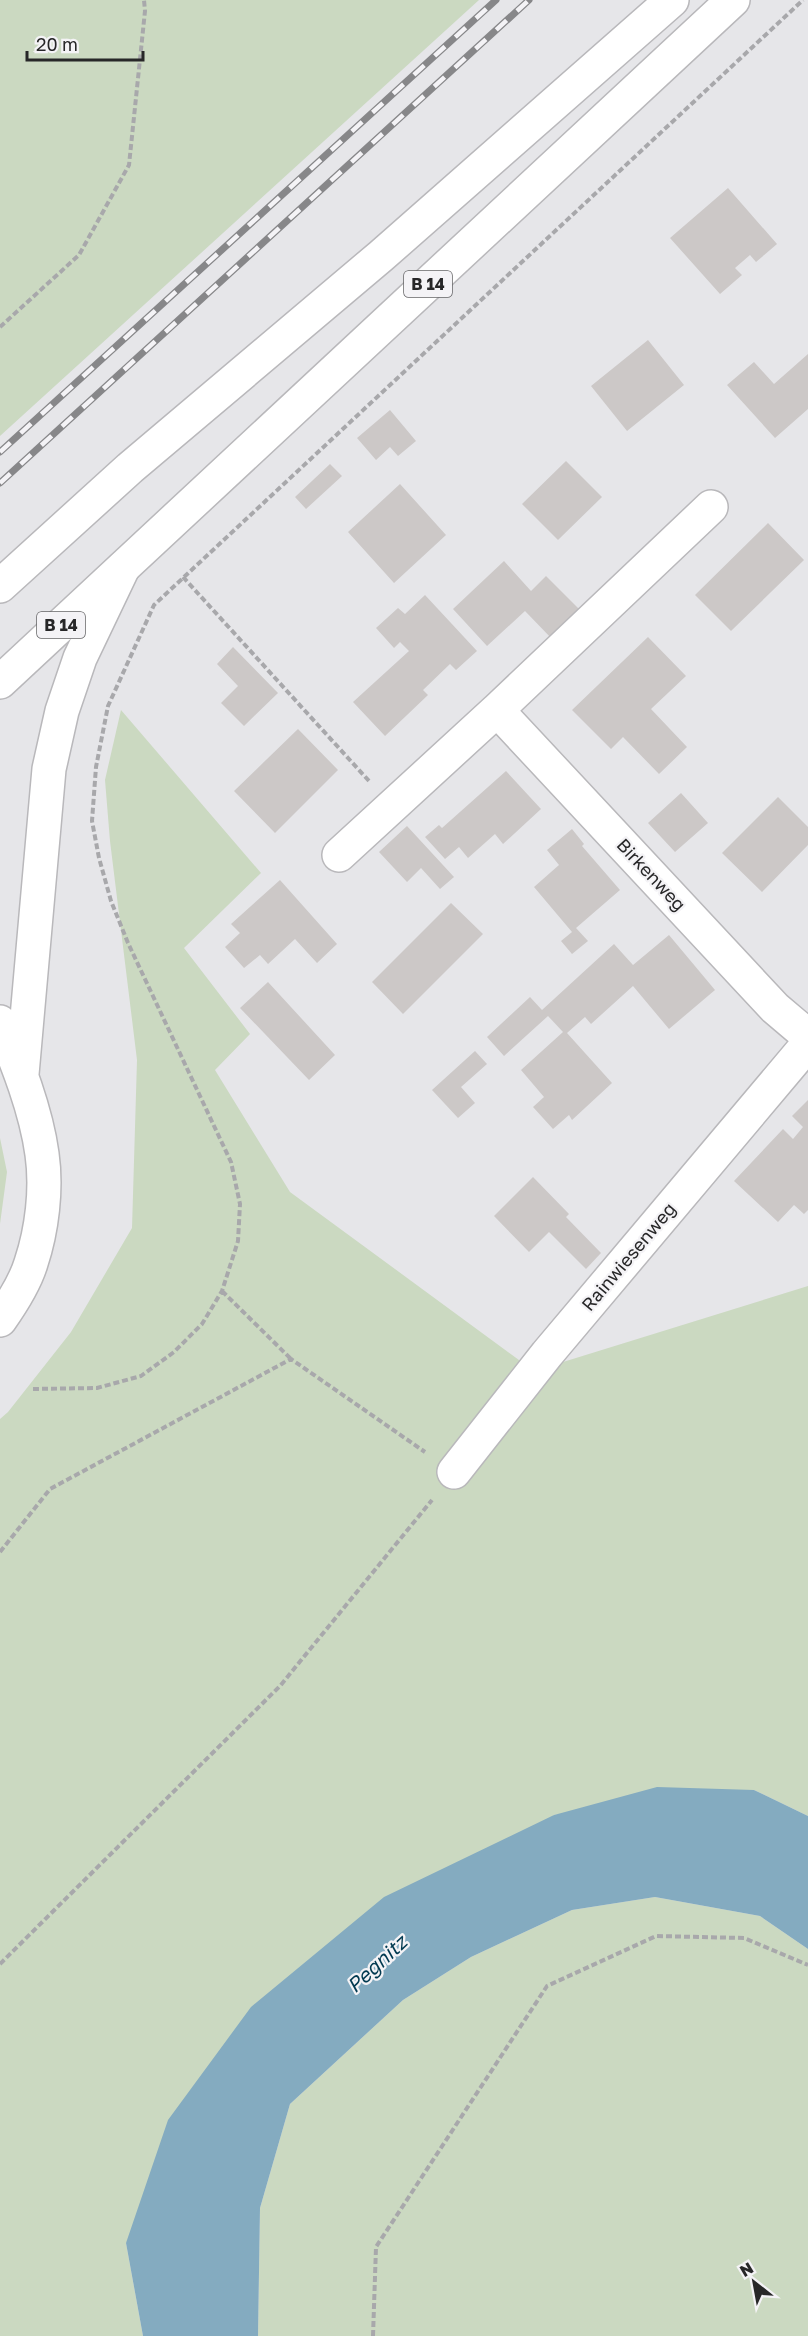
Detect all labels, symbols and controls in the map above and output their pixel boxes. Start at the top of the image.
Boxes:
scale bar [27,24,142,62]
text: 20 m [36,33,78,55]
road number: B 14 [404,271,452,297]
road number: B 14 [37,612,85,638]
street label: Birkenweg [613,834,691,915]
street label: Rainwiesenweg [577,1198,680,1315]
water label: Pegnitz [341,1928,413,1998]
north arrow [724,2252,784,2312]
text: N [736,2257,757,2281]

